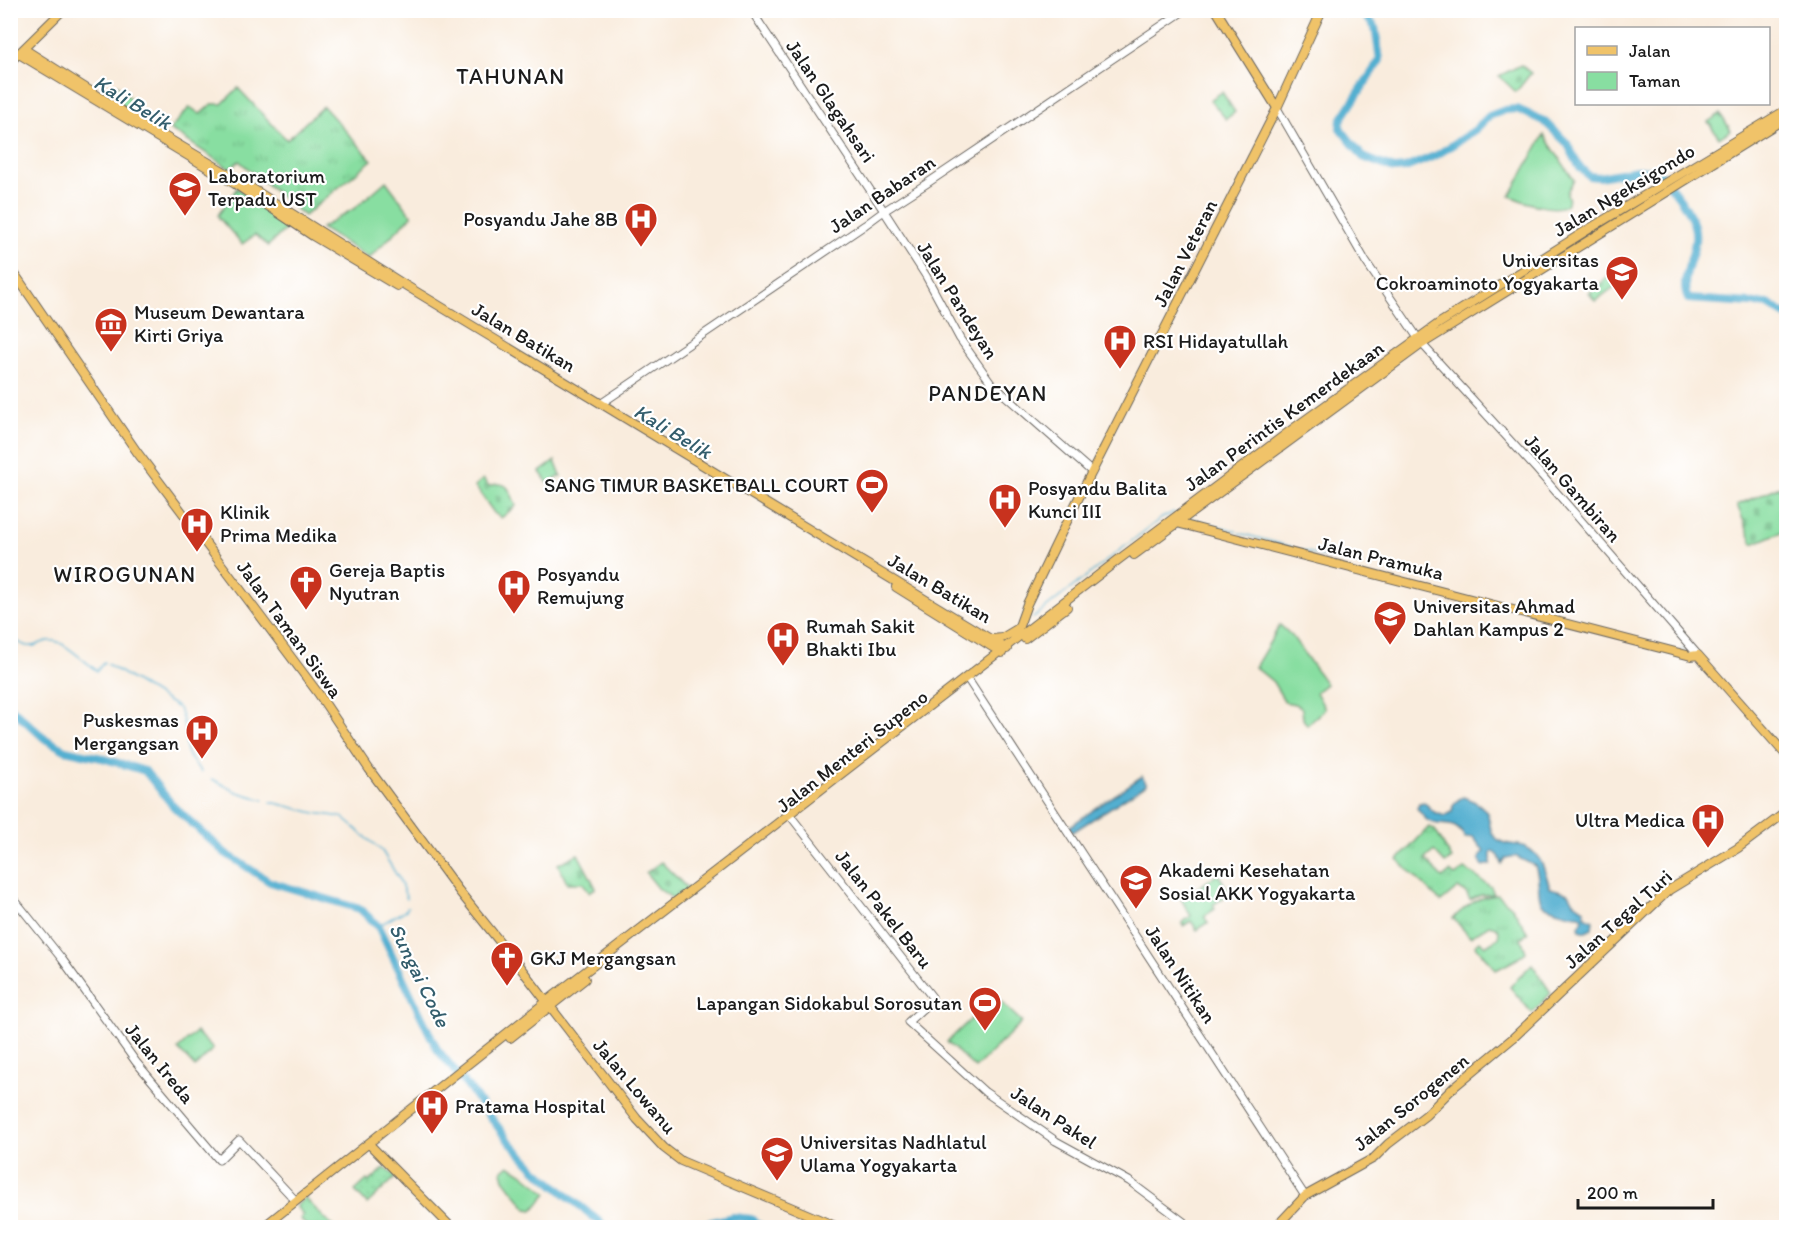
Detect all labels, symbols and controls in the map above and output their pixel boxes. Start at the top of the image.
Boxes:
legend [1575,27,1770,105]
street label: Jalan Glagahsari [781,35,881,167]
text: Jalan [1629,40,1671,62]
district label: TAHUNAN [456,63,566,90]
water label: Kali Belik [90,69,177,135]
text: Taman [1629,70,1681,92]
street label: Jalan Ngeksigondo [1549,138,1699,242]
street label: Jalan Babaran [824,150,940,238]
place label: Laboratorium Terpadu UST [208,164,325,211]
school or university icon: Laboratorium Terpadu UST [167,170,203,217]
street label: Jalan Veteran [1148,195,1222,311]
hospital icon: Posyandu Jahe 8B [623,201,659,248]
place label: Posyandu Jahe 8B [463,207,618,231]
street label: Jalan Pandeyan [912,237,1004,363]
place label: Universitas Cokroaminoto Yogyakarta [1376,248,1600,295]
school or university icon: Universitas Cokroaminoto Yogyakarta [1604,254,1640,301]
street label: Jalan Batikan [468,297,581,378]
place label: Museum Dewantara Kirti Griya [134,300,305,347]
museum icon: Museum Dewantara Kirti Griya [93,306,129,353]
hospital icon: RSI Hidayatullah [1102,323,1138,370]
place label: RSI Hidayatullah [1143,329,1289,353]
street label: Jalan Perintis Kemerdekaan [1180,335,1389,496]
district label: PANDEYAN [928,380,1048,407]
water label: Kali Belik [630,398,717,464]
street label: Jalan Gambiran [1519,429,1627,547]
sports icon: SANG TIMUR BASKETBALL COURT [854,467,890,514]
place label: SANG TIMUR BASKETBALL COURT [544,473,849,497]
place label: Posyandu Balita Kunci III [1028,476,1168,523]
hospital icon: Posyandu Balita Kunci III [987,482,1023,529]
place label: Klinik Prima Medika [220,500,337,547]
hospital icon: Klinik Prima Medika [179,506,215,553]
street label: Jalan Pramuka [1316,531,1446,585]
street label: Jalan Batikan [884,548,997,629]
street label: Jalan Taman Siswa [232,555,348,703]
place label: Gereja Baptis Nyutran [329,558,445,605]
district label: WIROGUNAN [53,561,197,588]
place label: Posyandu Remujung [537,562,625,609]
church icon: Gereja Baptis Nyutran [288,564,324,611]
hospital icon: Posyandu Remujung [496,568,532,615]
place label: Universitas Ahmad Dahlan Kampus 2 [1413,594,1575,641]
school or university icon: Universitas Ahmad Dahlan Kampus 2 [1372,599,1408,646]
place label: Rumah Sakit Bhakti Ibu [806,614,915,661]
hospital icon: Rumah Sakit Bhakti Ibu [765,620,801,667]
street label: Jalan Menteri Supeno [771,684,933,818]
place label: Puskesmas Mergangsan [74,708,179,755]
hospital icon: Puskesmas Mergangsan [184,713,220,760]
hospital icon: Ultra Medica [1690,802,1726,849]
place label: Ultra Medica [1575,808,1686,832]
street label: Jalan Pakel Baru [830,845,938,973]
place label: Akademi Kesehatan Sosial AKK Yogyakarta [1159,858,1356,905]
school or university icon: Akademi Kesehatan Sosial AKK Yogyakarta [1118,863,1154,910]
street label: Jalan Tegal Turi [1559,864,1677,974]
water label: Sungai Code [384,919,456,1032]
street label: Jalan Nitikan [1140,920,1222,1028]
church icon: GKJ Mergangsan [489,940,525,987]
place label: GKJ Mergangsan [530,946,676,970]
sports icon: Lapangan Sidokabul Sorosutan [967,985,1003,1032]
place label: Lapangan Sidokabul Sorosutan [696,991,962,1015]
street label: Jalan Ireda [120,1018,200,1109]
street label: Jalan Lowanu [588,1033,682,1139]
street label: Jalan Sorogenen [1349,1048,1473,1156]
street label: Jalan Pakel [1006,1080,1102,1154]
hospital icon: Pratama Hospital [414,1088,450,1135]
place label: Pratama Hospital [455,1094,606,1118]
place label: Universitas Nadhlatul Ulama Yogyakarta [800,1130,987,1177]
school or university icon: Universitas Nadhlatul Ulama Yogyakarta [759,1135,795,1182]
scale bar [1578,1172,1713,1210]
text: 200 m [1587,1182,1638,1204]

